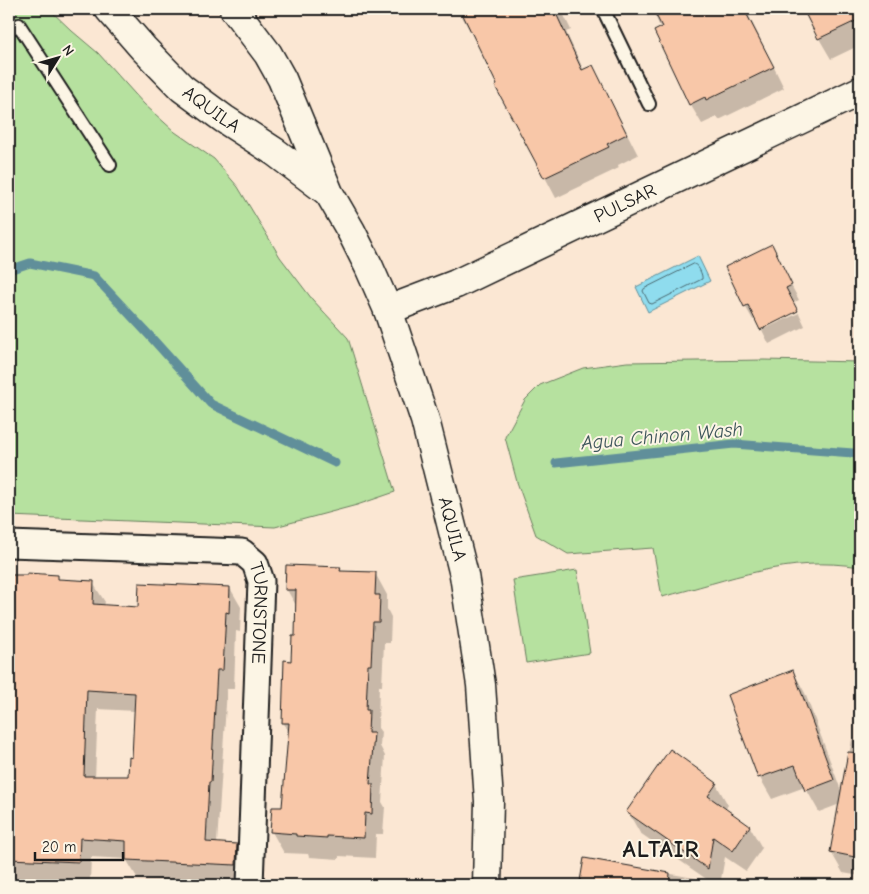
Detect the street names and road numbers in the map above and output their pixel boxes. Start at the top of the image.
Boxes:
street label: AQUILA [178,81,244,137]
street label: PULSAR [590,179,660,227]
street label: AQUILA [434,495,471,564]
street label: TURNSTONE [244,559,273,664]

